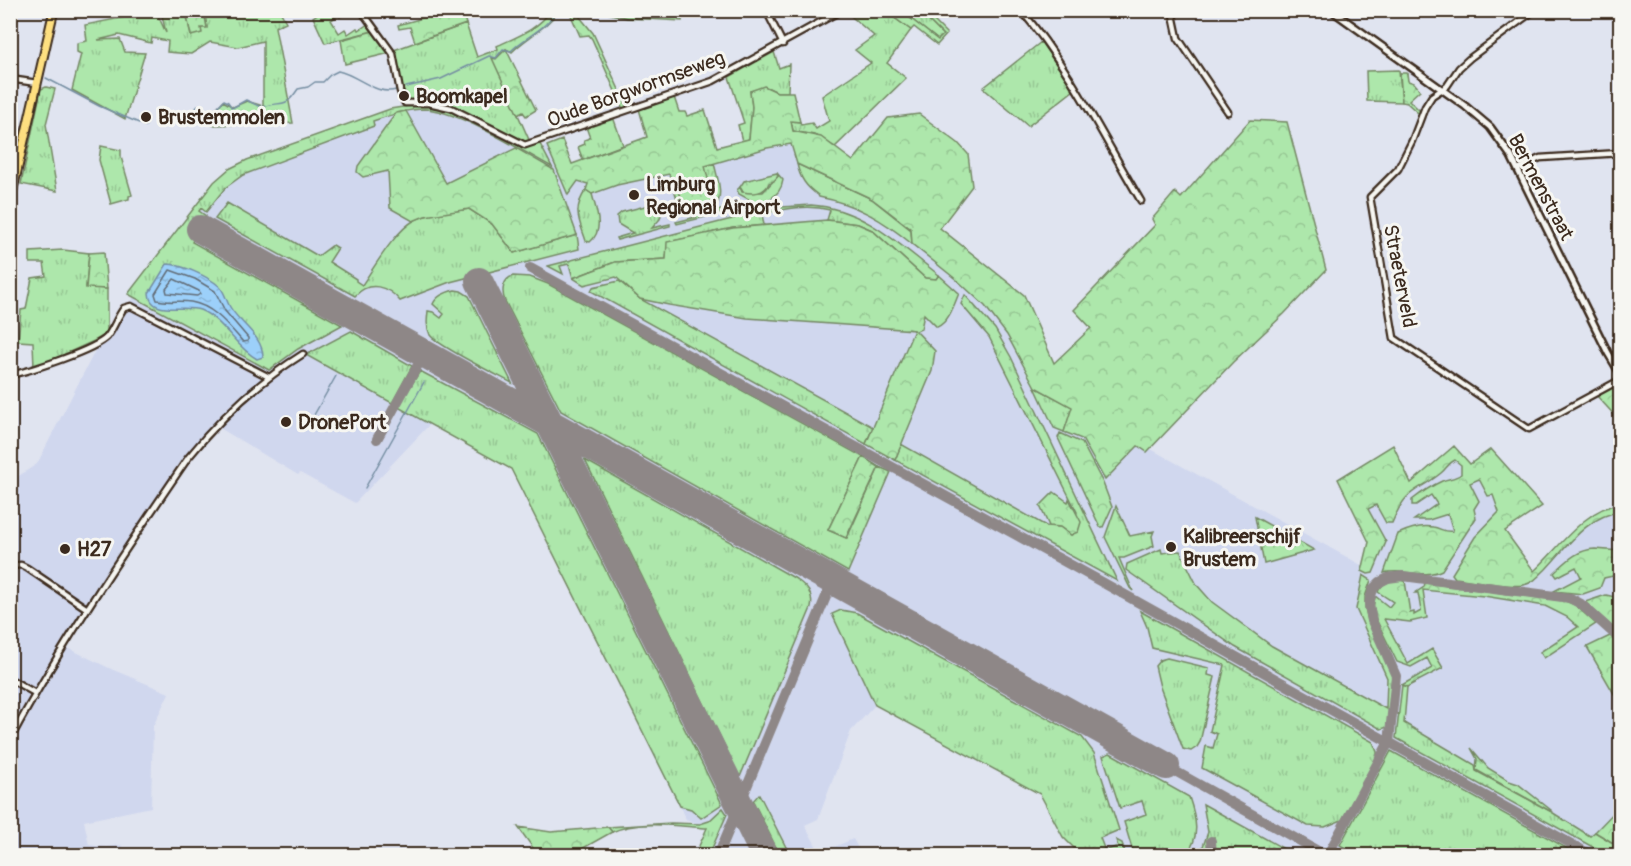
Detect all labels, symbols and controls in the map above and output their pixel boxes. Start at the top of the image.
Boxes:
street label: Oude Borgwormseweg [544,45,728,133]
place label: Boomkapel [416,84,508,109]
marker: Boomkapel [397,89,411,103]
place label: Brustemmolen [158,105,285,130]
marker: Brustemmolen [139,110,153,124]
street label: Bermenstraat [1503,130,1580,245]
place label: Limburg Regional Airport [646,172,781,220]
marker: Limburg Regional Airport [627,188,641,202]
street label: Straeterveld [1378,222,1422,330]
place label: DronePort [298,410,387,435]
marker: DronePort [279,415,293,429]
place label: Kalibreerschijf Brustem [1183,524,1302,572]
place label: H27 [77,537,112,562]
marker: Kalibreerschijf Brustem [1164,540,1178,554]
marker: H27 [58,542,72,556]

